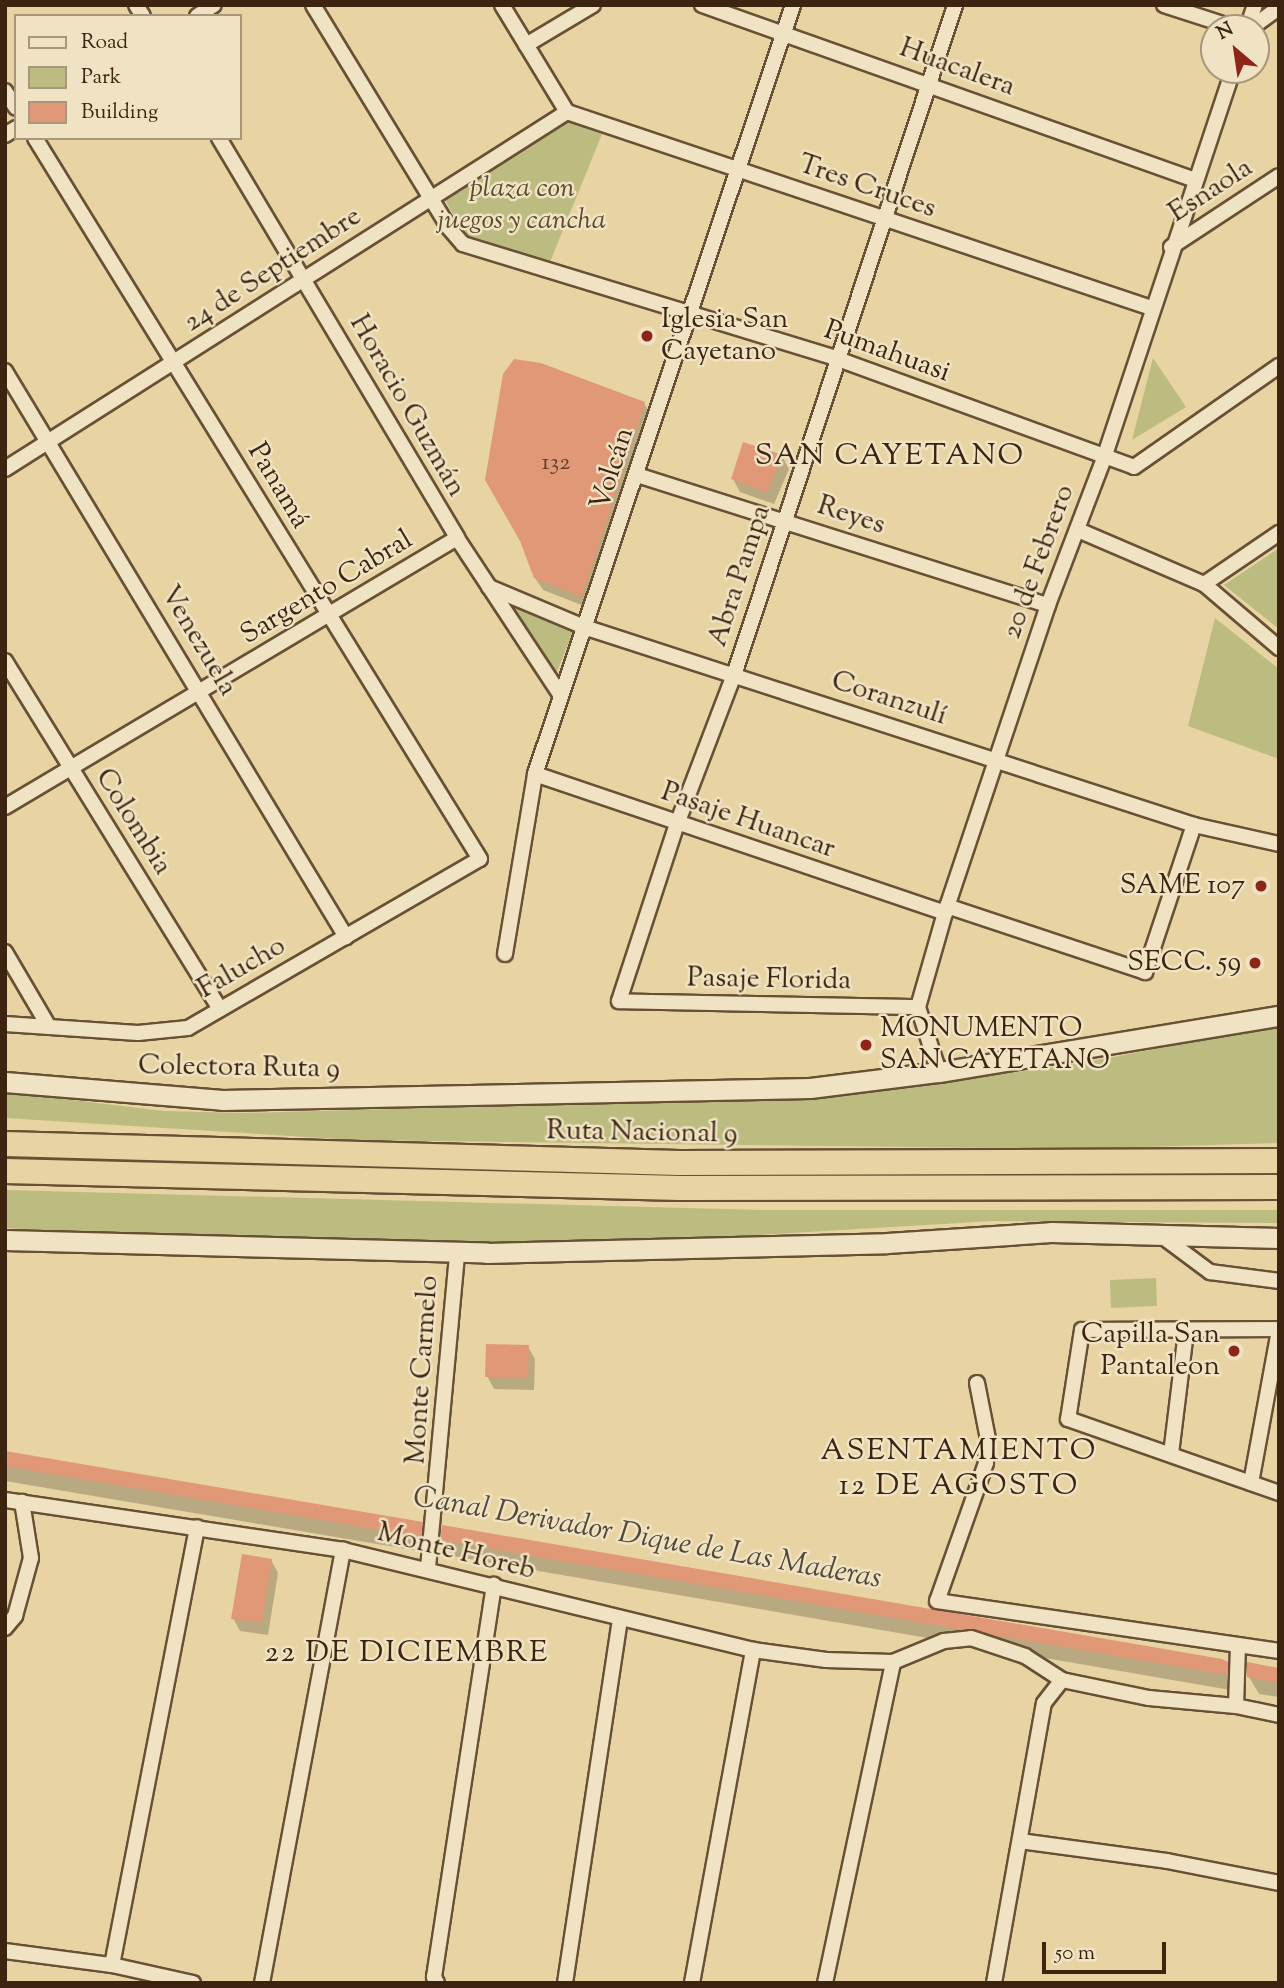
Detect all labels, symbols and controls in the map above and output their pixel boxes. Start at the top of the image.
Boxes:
legend [14,14,242,140]
north arrow [1200,14,1270,84]
text: N [1212,16,1239,47]
text: Road [81,28,128,58]
street label: Huacalera [895,32,1019,104]
text: Park [81,63,121,93]
text: Building [81,98,158,128]
street label: Tres Cruces [794,148,940,226]
street label: Esnaola [1163,152,1259,230]
park label: plaza con juegos y cancha [438,172,606,238]
street label: 24 de Septiembre [178,200,368,340]
place label: Iglesia San Cayetano [661,303,788,369]
street label: Horacio Guzmán [341,309,473,503]
street label: Pumahuasi [819,314,955,390]
marker: Iglesia San Cayetano [639,328,655,344]
street label: Volcán [584,424,642,514]
street label: Panamá [239,437,317,535]
district label: SAN CAYETANO [756,439,1024,475]
house number: 132 [541,450,571,478]
street label: 20 de Febrero [996,481,1082,643]
street label: Reyes [813,489,889,543]
street label: Abra Pampa [701,501,779,651]
street label: Sargento Cabral [235,523,419,653]
street label: Venezuela [152,580,244,702]
street label: Coranzulí [827,665,951,733]
street label: Colombia [87,763,179,881]
street label: Pasaje Huancar [657,776,839,866]
place label: SAME 107 [1120,869,1245,903]
marker: SAME 107 [1251,876,1271,896]
street label: Falucho [192,930,292,1006]
place label: SECC. 59 [1127,946,1241,980]
marker: SECC. 59 [1247,955,1263,971]
street label: Pasaje Florida [687,962,851,998]
place label: MONUMENTO SAN CAYETANO [880,1012,1110,1078]
marker: MONUMENTO SAN CAYETANO [858,1037,874,1053]
street label: Colectora Ruta 9 [138,1049,340,1087]
street label: Ruta Nacional 9 [546,1115,738,1151]
street label: Monte Carmelo [400,1274,446,1466]
place label: Capilla San Pantaleon [1081,1318,1220,1384]
marker: Capilla San Pantaleon [1226,1343,1242,1359]
district label: ASENTAMIENTO 12 DE AGOSTO [822,1434,1096,1504]
water label: Canal Derivador Dique de Las Maderas [410,1480,884,1598]
street label: Monte Horeb [374,1516,538,1588]
district label: 22 DE DICIEMBRE [267,1636,547,1672]
scale bar [1046,1928,1170,1972]
text: 50 m [1055,1939,1095,1969]

